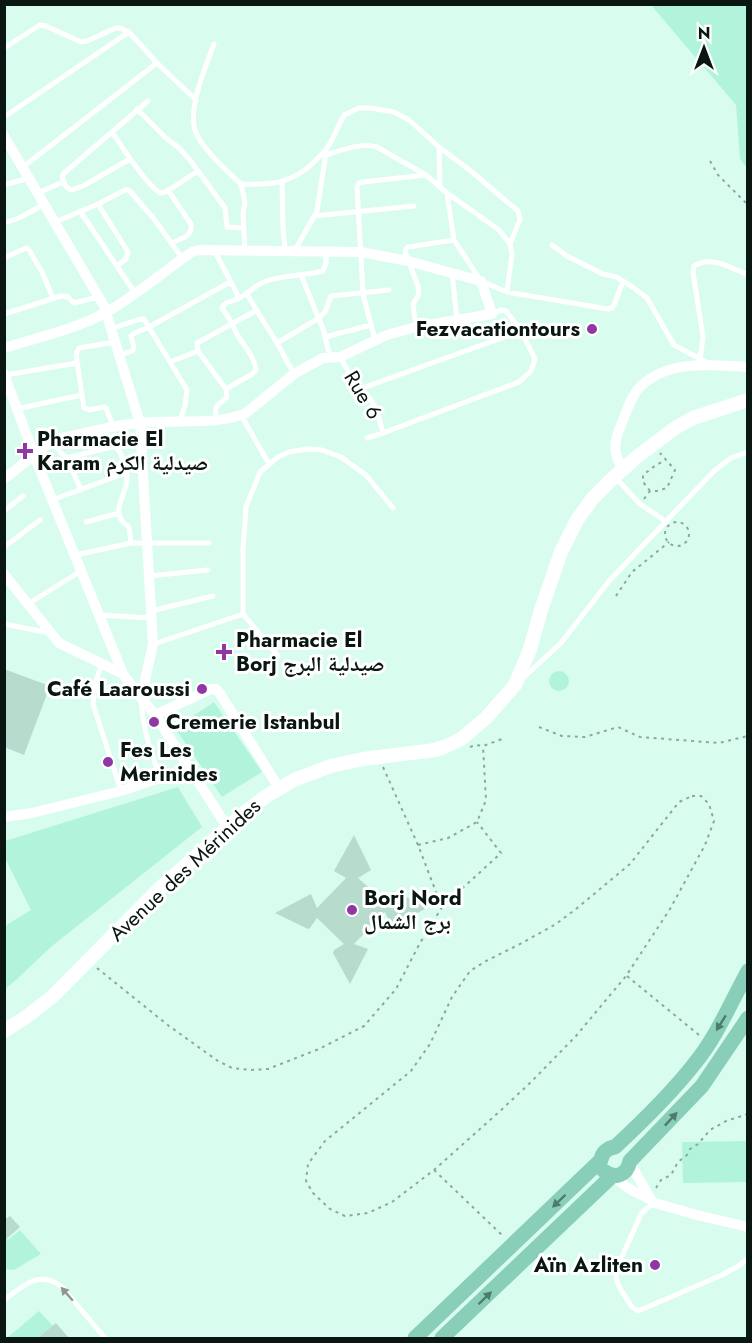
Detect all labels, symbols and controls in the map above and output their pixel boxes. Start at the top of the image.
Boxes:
north arrow [674,18,734,78]
text: N [698,22,710,45]
place label: Fezvacationtours [416,314,580,344]
marker: Fezvacationtours [585,322,599,336]
street label: Rue 6 [337,365,389,425]
place label: Pharmacie El Karam صيدلية الكرم [37,424,208,478]
marker: Pharmacie El Karam صيدلية الكرم [18,444,32,458]
place label: Pharmacie El Borj صيدلية البرج [236,625,384,679]
marker: Pharmacie El Borj صيدلية البرج [217,645,231,659]
place label: Café Laaroussi [47,674,190,704]
marker: Café Laaroussi [195,682,209,696]
place label: Cremerie Istanbul [166,707,340,737]
marker: Cremerie Istanbul [147,715,161,729]
place label: Fes Les Merinides [120,735,218,789]
marker: Fes Les Merinides [101,755,115,769]
street label: Avenue des Mérinides [103,792,267,948]
place label: Borj Nord برج الشمال [364,883,462,937]
marker: Borj Nord برج الشمال [345,903,359,917]
one-way arrow [715,1014,726,1031]
one-way arrow [663,1113,677,1127]
one-way arrow [551,1194,566,1208]
place label: Aïn Azliten [533,1250,643,1280]
marker: Aïn Azliten [648,1258,662,1272]
one-way arrow [61,1286,74,1302]
one-way arrow [477,1291,492,1305]

